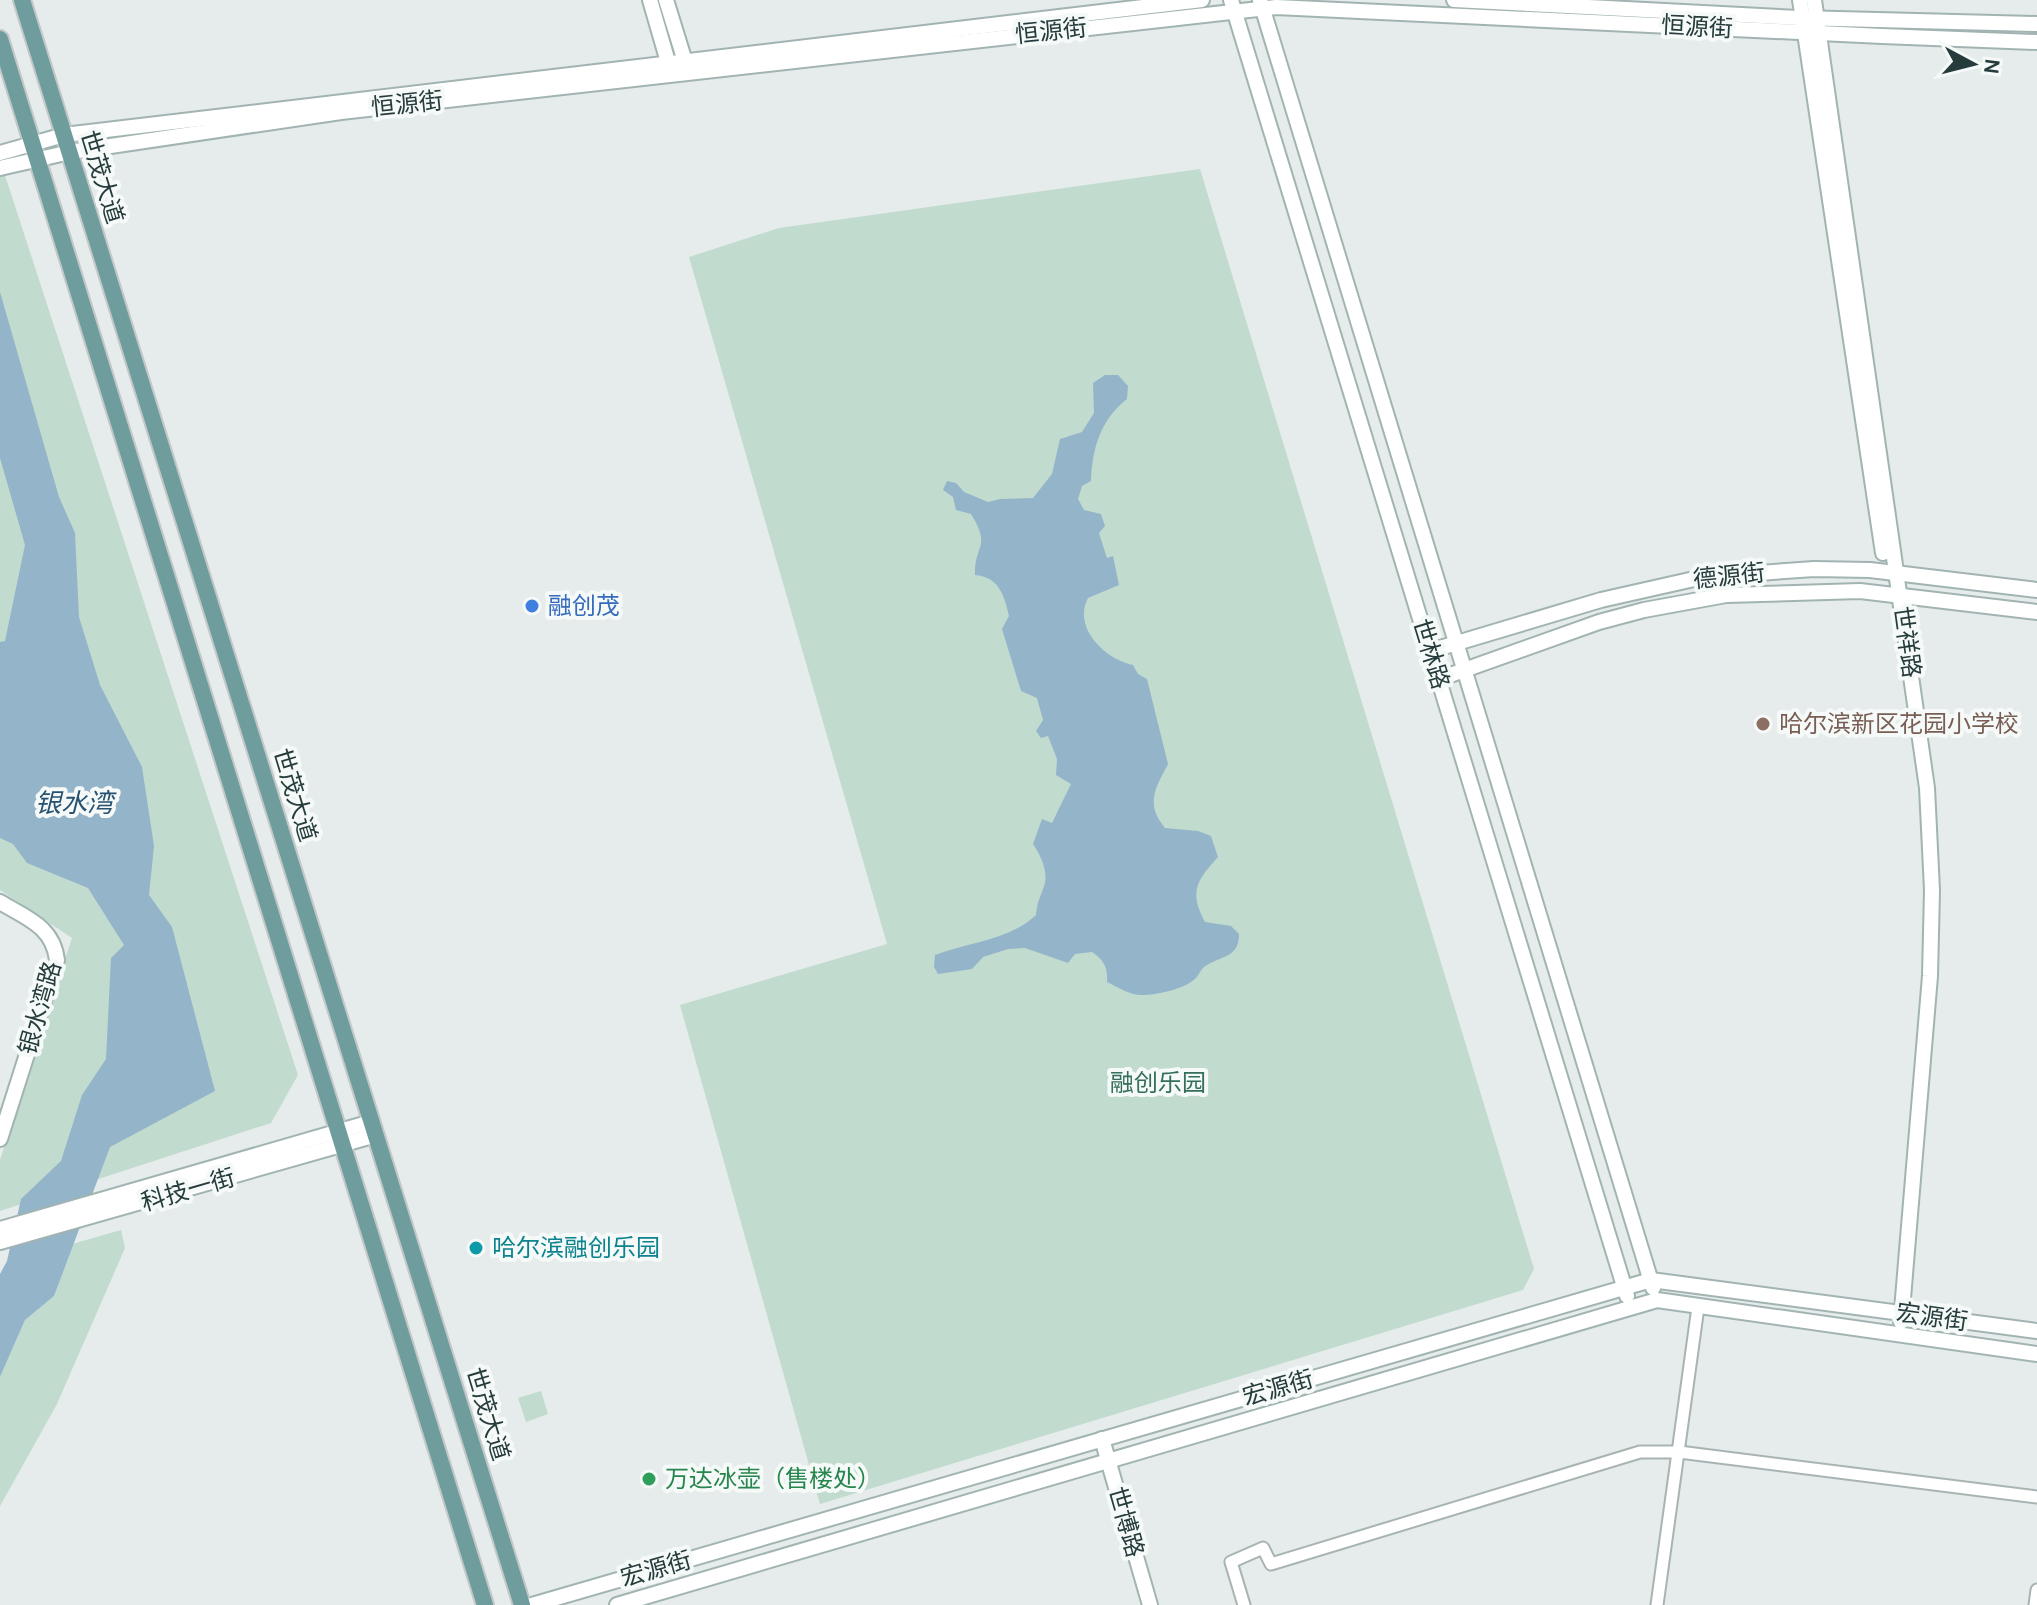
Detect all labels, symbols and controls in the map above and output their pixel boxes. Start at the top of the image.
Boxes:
street label: 恒源街 [1660,11,1734,43]
street label: 恒源街 [1014,13,1088,49]
north arrow [1933,24,2013,104]
text: N [1978,57,2006,76]
street label: 恒源街 [370,86,444,122]
street label: 世茂大道 [75,127,129,227]
street label: 德源街 [1692,558,1766,594]
place label: 融创茂 [548,592,620,620]
marker: 融创茂 [523,597,541,615]
street label: 世祥路 [1888,604,1926,680]
street label: 世林路 [1407,615,1455,693]
place label: 哈尔滨新区花园小学校 [1779,710,2019,738]
marker: 哈尔滨新区花园小学校 [1754,715,1772,733]
street label: 世茂大道 [268,745,322,845]
water label: 银水湾 [35,788,117,819]
street label: 银水湾路 [13,958,67,1058]
park label: 融创乐园 [1110,1069,1206,1097]
street label: 科技一街 [138,1163,238,1217]
place label: 哈尔滨融创乐园 [492,1234,660,1262]
marker: 哈尔滨融创乐园 [467,1239,485,1257]
street label: 宏源街 [1894,1298,1970,1336]
street label: 世茂大道 [461,1364,515,1464]
street label: 宏源街 [1240,1365,1316,1411]
place label: 万达冰壶（售楼处） [665,1465,881,1493]
marker: 万达冰壶（售楼处） [640,1470,658,1488]
street label: 世博路 [1103,1484,1149,1560]
street label: 宏源街 [618,1546,694,1592]

